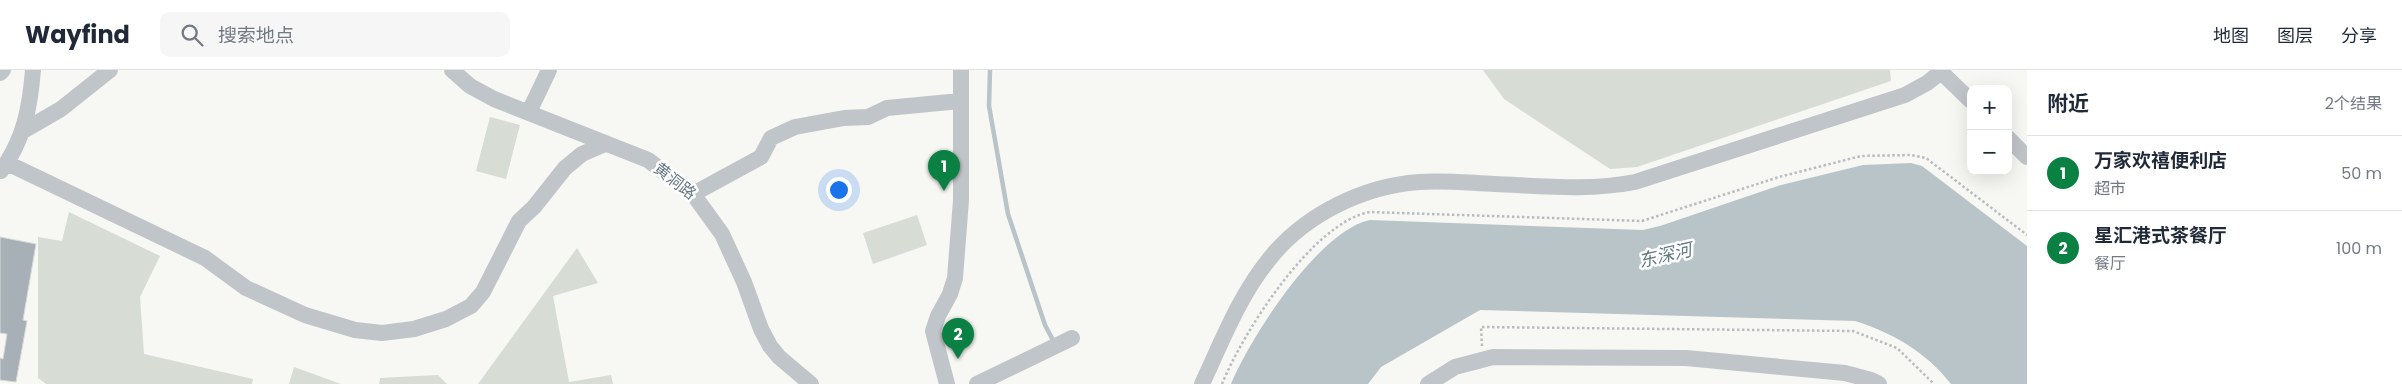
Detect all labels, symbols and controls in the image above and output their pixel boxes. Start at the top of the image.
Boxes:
search box [160,12,510,57]
text: Wayfind [25,18,130,51]
icon: search [178,21,206,49]
text: 搜索地点 [218,22,294,49]
text: 地图 [2213,23,2249,48]
text: 图层 [2277,23,2313,48]
text: 分享 [2341,23,2377,48]
map controls [1967,85,2012,175]
button: + [1967,85,2012,130]
text: 附近 [2047,89,2089,118]
text: 2个结果 [2325,92,2382,115]
button: − [1967,130,2012,175]
text: 万家欢禧便利店 [2094,147,2227,174]
pin: 1 [928,150,960,191]
street label: 黄洞路 [649,157,701,205]
text: 1 [2060,162,2066,185]
text: 50 m [2341,162,2382,185]
your location [826,177,852,203]
text: 超市 [2094,177,2126,200]
text: 星汇港式茶餐厅 [2094,222,2227,249]
water label: 东深河 [1636,236,1697,273]
text: 2 [2058,237,2068,260]
text: 100 m [2336,237,2382,260]
text: 餐厅 [2094,252,2126,275]
pin: 2 [942,318,974,359]

